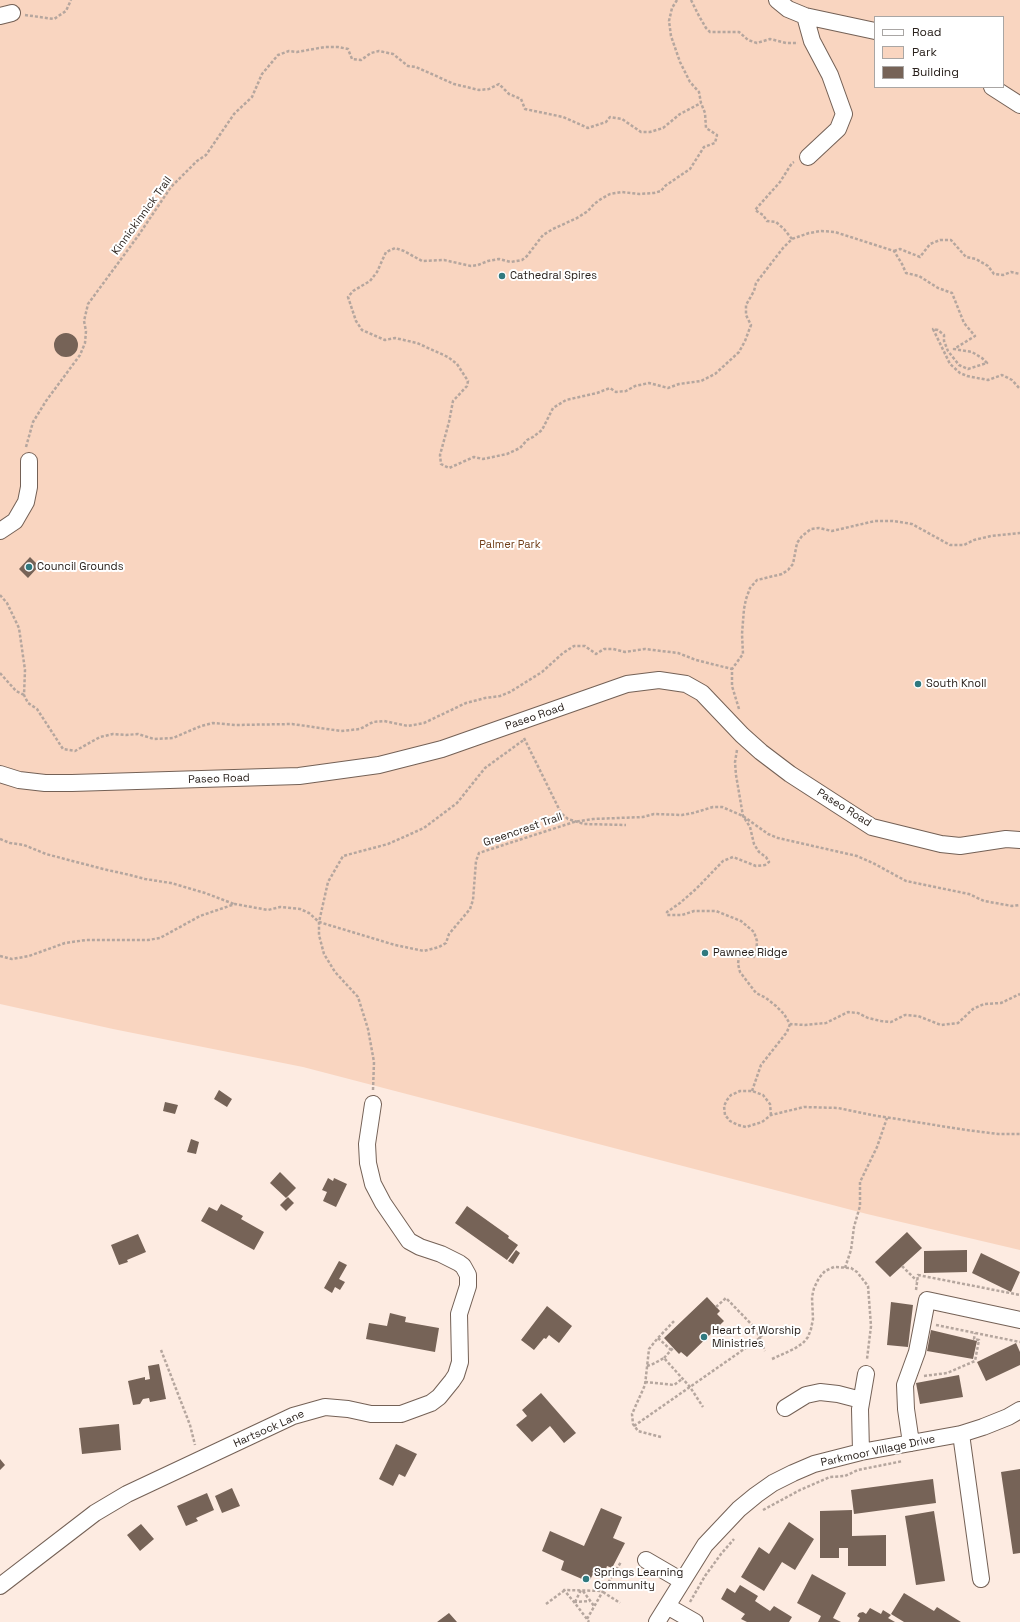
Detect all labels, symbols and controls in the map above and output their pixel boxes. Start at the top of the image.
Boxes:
legend [874,16,1004,88]
text: Road [912,24,941,40]
text: Park [912,44,937,60]
text: Building [912,64,959,80]
street label: Kinnickinnick Trail [109,174,175,258]
place label: Cathedral Spires [510,269,597,283]
marker: Cathedral Spires [497,271,507,281]
park label: Palmer Park [479,538,541,552]
place label: Council Grounds [37,560,123,574]
marker: Council Grounds [24,562,34,572]
place label: South Knoll [926,677,987,691]
marker: South Knoll [913,679,923,689]
street label: Paseo Road [504,701,566,733]
street label: Paseo Road [188,771,250,787]
street label: Paseo Road [814,786,874,830]
street label: Greencrest Trail [482,810,564,850]
place label: Pawnee Ridge [713,946,787,960]
marker: Pawnee Ridge [700,948,710,958]
place label: Heart of Worship Ministries [712,1324,801,1350]
marker: Heart of Worship Ministries [699,1332,709,1342]
street label: Hartsock Lane [231,1407,307,1451]
street label: Parkmoor Village Drive [820,1432,936,1470]
place label: Springs Learning Community [594,1566,683,1592]
marker: Springs Learning Community [581,1574,591,1584]

